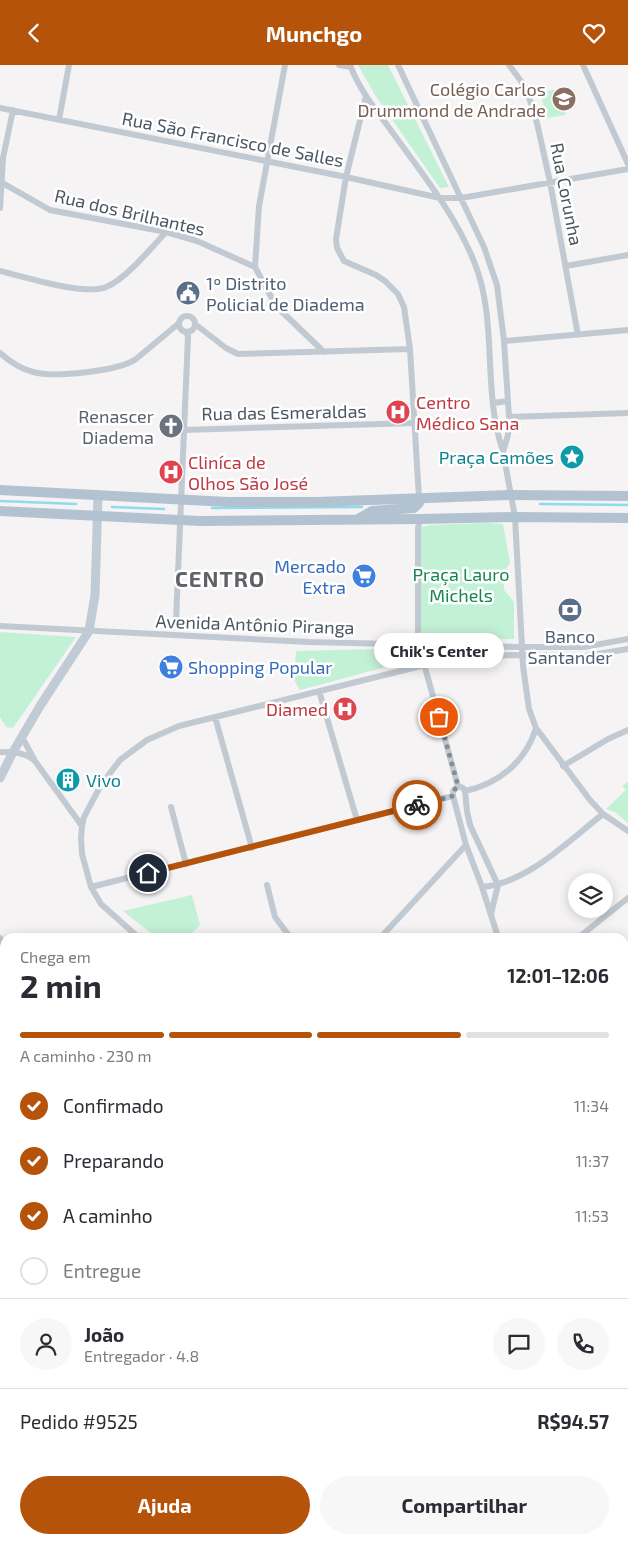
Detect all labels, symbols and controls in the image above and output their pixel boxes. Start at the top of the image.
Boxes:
icon: back [20,19,48,47]
icon: heart [580,19,608,47]
text: Munchgo [266,20,362,46]
place label: Colégio Carlos Drummond de Andrade [357,78,546,121]
school or university icon: Colégio Carlos Drummond de Andrade [551,86,577,112]
street label: Rua São Francisco de Salles [120,107,346,171]
street label: Rua Corunha [546,141,588,247]
street label: Rua dos Brilhantes [53,184,207,240]
place label: 1º Distrito Policial de Diadema [206,272,365,315]
public building icon: 1º Distrito Policial de Diadema [175,280,201,306]
place label: Centro Médico Sana [416,391,519,434]
hospital icon: Centro Médico Sana [385,399,411,425]
street label: Rua das Esmeraldas [201,400,367,424]
place label: Renascer Diadema [78,405,154,448]
church icon: Renascer Diadema [158,413,184,439]
place icon: Praça Camões [559,444,585,470]
place label: Praça Camões [439,446,554,469]
place label: Cliníca de Olhos São José [188,451,308,494]
hospital icon: Cliníca de Olhos São José [158,459,184,485]
place label: Mercado Extra [274,555,346,598]
supermarket icon: Mercado Extra [351,563,377,589]
park label: Praça Lauro Michels [412,563,510,606]
district label: CENTRO [175,565,265,591]
bank icon: Banco Santander [557,597,583,623]
street label: Avenida Antônio Piranga [155,610,355,638]
place label: Banco Santander [528,625,612,668]
callout: Chik's Center [374,632,504,667]
text: Chik's Center [390,641,488,660]
supermarket icon: Shopping Popular [158,654,184,680]
place label: Shopping Popular [188,656,333,678]
hospital icon: Diamed [332,696,358,722]
pin [418,696,460,738]
place label: Diamed [266,698,328,720]
icon: bag [425,703,453,731]
building icon: Vivo [55,767,81,793]
place label: Vivo [86,769,121,791]
courier [392,780,442,830]
icon: bike [403,791,431,819]
pin [127,852,169,894]
icon: home [134,859,162,887]
map controls [568,873,613,918]
button: layers [568,873,613,918]
text: Chega em [20,947,91,966]
text: 12:01–12:06 [507,964,609,987]
text: 2 min [20,966,102,1004]
text: A caminho · 230 m [20,1046,151,1065]
icon: check [20,1092,48,1120]
text: Confirmado [63,1094,164,1117]
text: 11:34 [574,1096,609,1115]
icon: check [20,1147,48,1175]
text: Preparando [63,1149,164,1172]
text: 11:37 [575,1151,609,1170]
icon: check [20,1202,48,1230]
text: A caminho [63,1204,153,1227]
text: 11:53 [575,1206,609,1225]
text: Entregue [63,1259,141,1282]
button: person [20,1318,72,1370]
button: chat [493,1318,545,1370]
button: phone [557,1318,609,1370]
text: João [84,1323,124,1346]
text: Entregador · 4.8 [84,1346,199,1365]
text: Pedido #9525 [20,1410,138,1433]
text: R$94.57 [537,1410,609,1433]
button: Ajuda [20,1476,310,1534]
button: Compartilhar [320,1476,609,1534]

